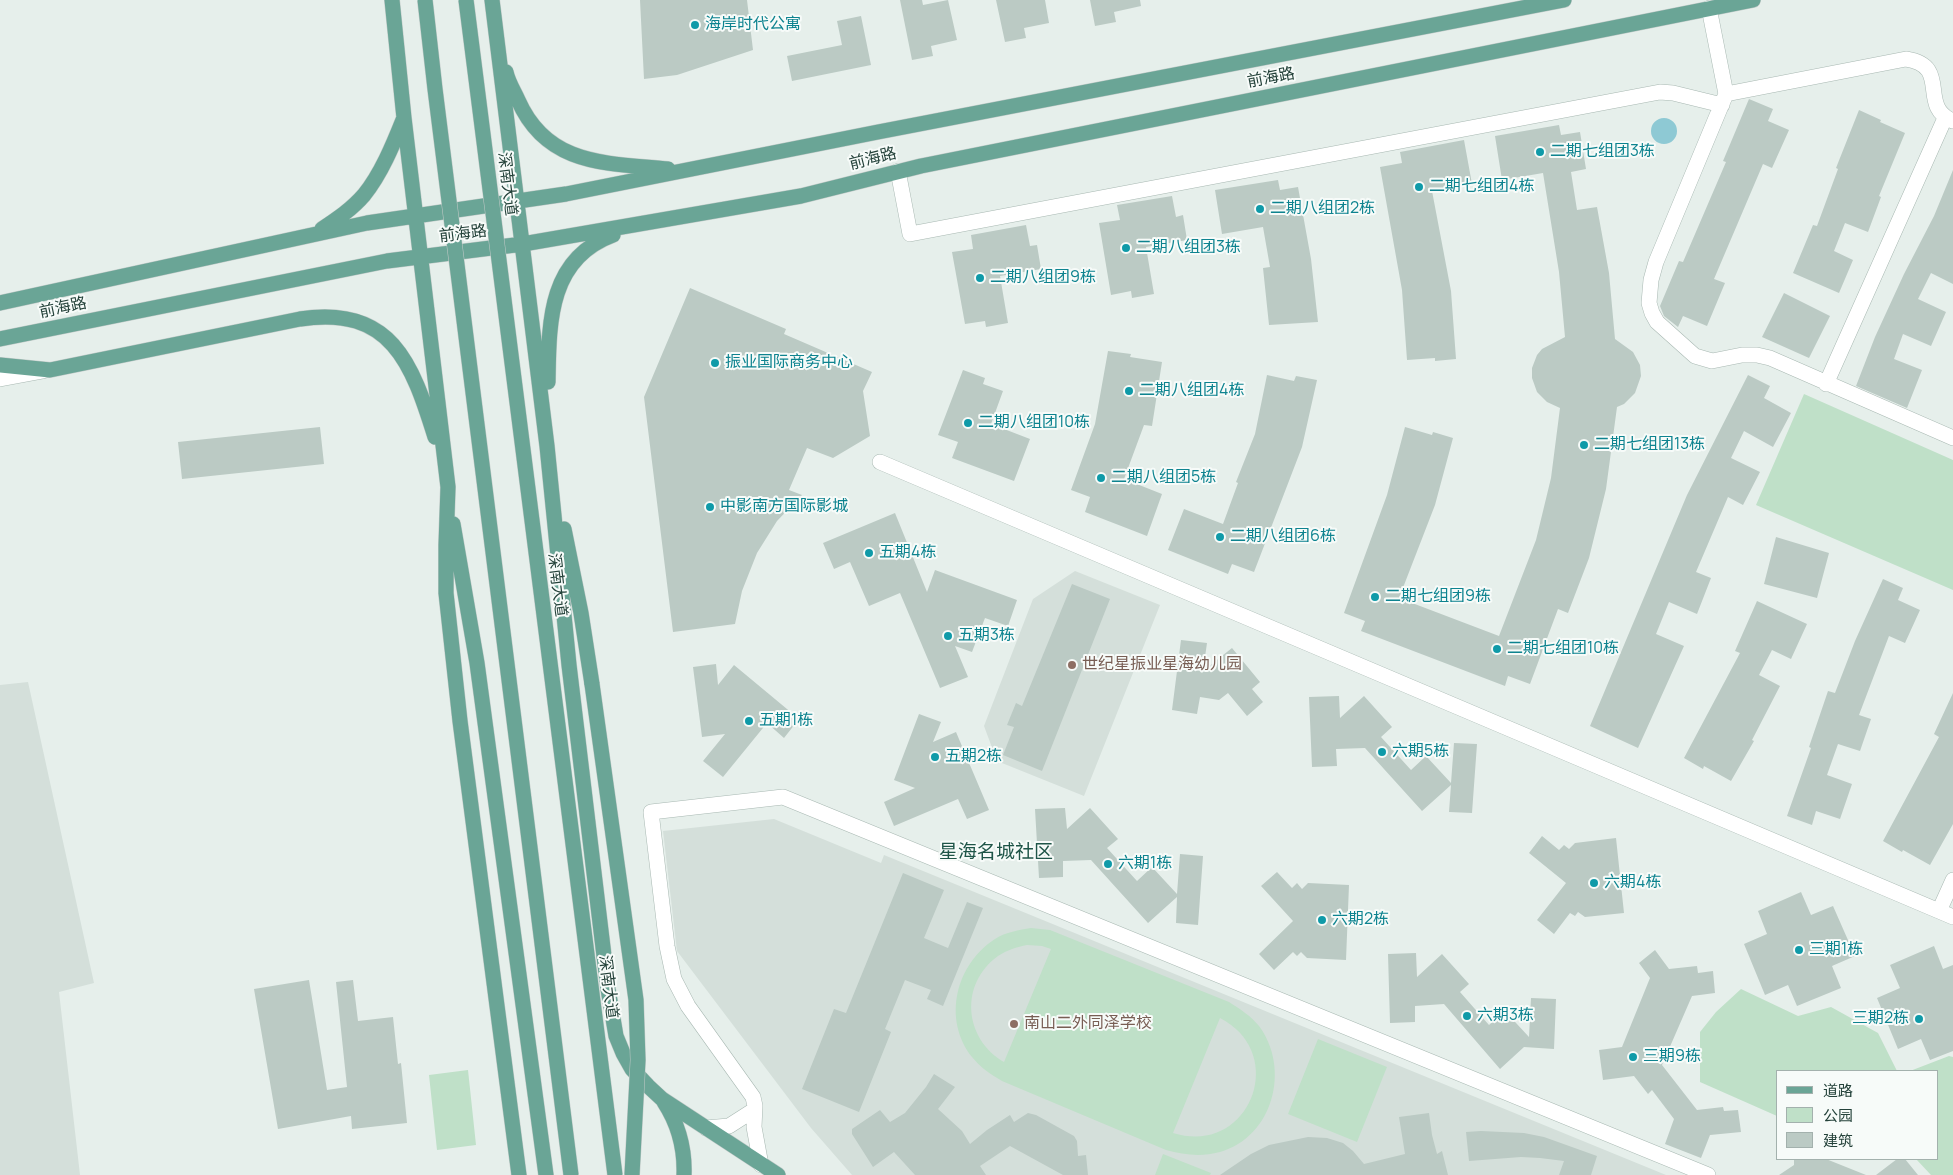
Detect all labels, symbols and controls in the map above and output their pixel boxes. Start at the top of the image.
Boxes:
place label: 海岸时代公寓 [705,15,801,35]
marker: 海岸时代公寓 [689,19,701,31]
street label: 前海路 [1246,64,1296,92]
place label: 二期七组团3栋 [1550,142,1655,162]
street label: 前海路 [847,144,899,174]
marker: 二期七组团3栋 [1534,146,1546,158]
street label: 深南大道 [494,151,520,217]
place label: 二期七组团4栋 [1429,177,1534,197]
marker: 二期七组团4栋 [1413,181,1425,193]
place label: 二期八组团2栋 [1270,199,1375,219]
marker: 二期八组团2栋 [1254,203,1266,215]
street label: 前海路 [438,222,488,246]
place label: 二期八组团3栋 [1136,238,1241,258]
marker: 二期八组团3栋 [1120,242,1132,254]
place label: 二期八组团9栋 [990,268,1096,288]
marker: 二期八组团9栋 [974,272,986,284]
street label: 前海路 [38,294,88,322]
place label: 振业国际商务中心 [725,353,853,373]
marker: 振业国际商务中心 [709,357,721,369]
place label: 二期八组团4栋 [1139,381,1244,401]
marker: 二期八组团4栋 [1123,385,1135,397]
place label: 二期八组团10栋 [978,413,1090,433]
marker: 二期八组团10栋 [962,417,974,429]
place label: 二期七组团13栋 [1594,435,1705,455]
marker: 二期七组团13栋 [1578,439,1590,451]
place label: 二期八组团5栋 [1111,468,1216,488]
marker: 二期八组团5栋 [1095,472,1107,484]
place label: 中影南方国际影城 [720,497,848,517]
marker: 中影南方国际影城 [704,501,716,513]
place label: 二期八组团6栋 [1230,527,1336,547]
marker: 二期八组团6栋 [1214,531,1226,543]
place label: 五期4栋 [879,543,936,563]
marker: 五期4栋 [863,547,875,559]
street label: 深南大道 [544,552,570,618]
place label: 二期七组团9栋 [1385,587,1491,607]
marker: 二期七组团9栋 [1369,591,1381,603]
place label: 五期3栋 [958,626,1015,646]
marker: 五期3栋 [942,630,954,642]
place label: 二期七组团10栋 [1507,639,1619,659]
marker: 二期七组团10栋 [1491,643,1503,655]
place label: 世纪星振业星海幼儿园 [1082,655,1242,675]
marker: 世纪星振业星海幼儿园 [1066,659,1078,671]
place label: 五期1栋 [759,711,813,731]
marker: 五期1栋 [743,715,755,727]
place label: 六期5栋 [1392,742,1449,762]
marker: 六期5栋 [1376,746,1388,758]
place label: 五期2栋 [945,747,1002,767]
marker: 五期2栋 [929,751,941,763]
district label: 星海名城社区 [939,842,1053,864]
place label: 六期1栋 [1118,854,1172,874]
marker: 六期1栋 [1102,858,1114,870]
place label: 六期4栋 [1604,873,1661,893]
marker: 六期4栋 [1588,877,1600,889]
place label: 六期2栋 [1332,910,1389,930]
marker: 六期2栋 [1316,914,1328,926]
place label: 三期1栋 [1809,940,1863,960]
marker: 三期1栋 [1793,944,1805,956]
street label: 深南大道 [595,954,621,1020]
place label: 六期3栋 [1477,1006,1534,1026]
place label: 三期2栋 [1852,1009,1909,1029]
marker: 六期3栋 [1461,1010,1473,1022]
marker: 三期2栋 [1913,1013,1925,1025]
place label: 南山二外同泽学校 [1024,1014,1152,1034]
marker: 南山二外同泽学校 [1008,1018,1020,1030]
place label: 三期9栋 [1643,1047,1701,1067]
marker: 三期9栋 [1627,1051,1639,1063]
legend [1776,1070,1938,1160]
text: 道路 [1823,1080,1853,1101]
text: 公园 [1823,1105,1853,1126]
text: 建筑 [1823,1130,1853,1151]

